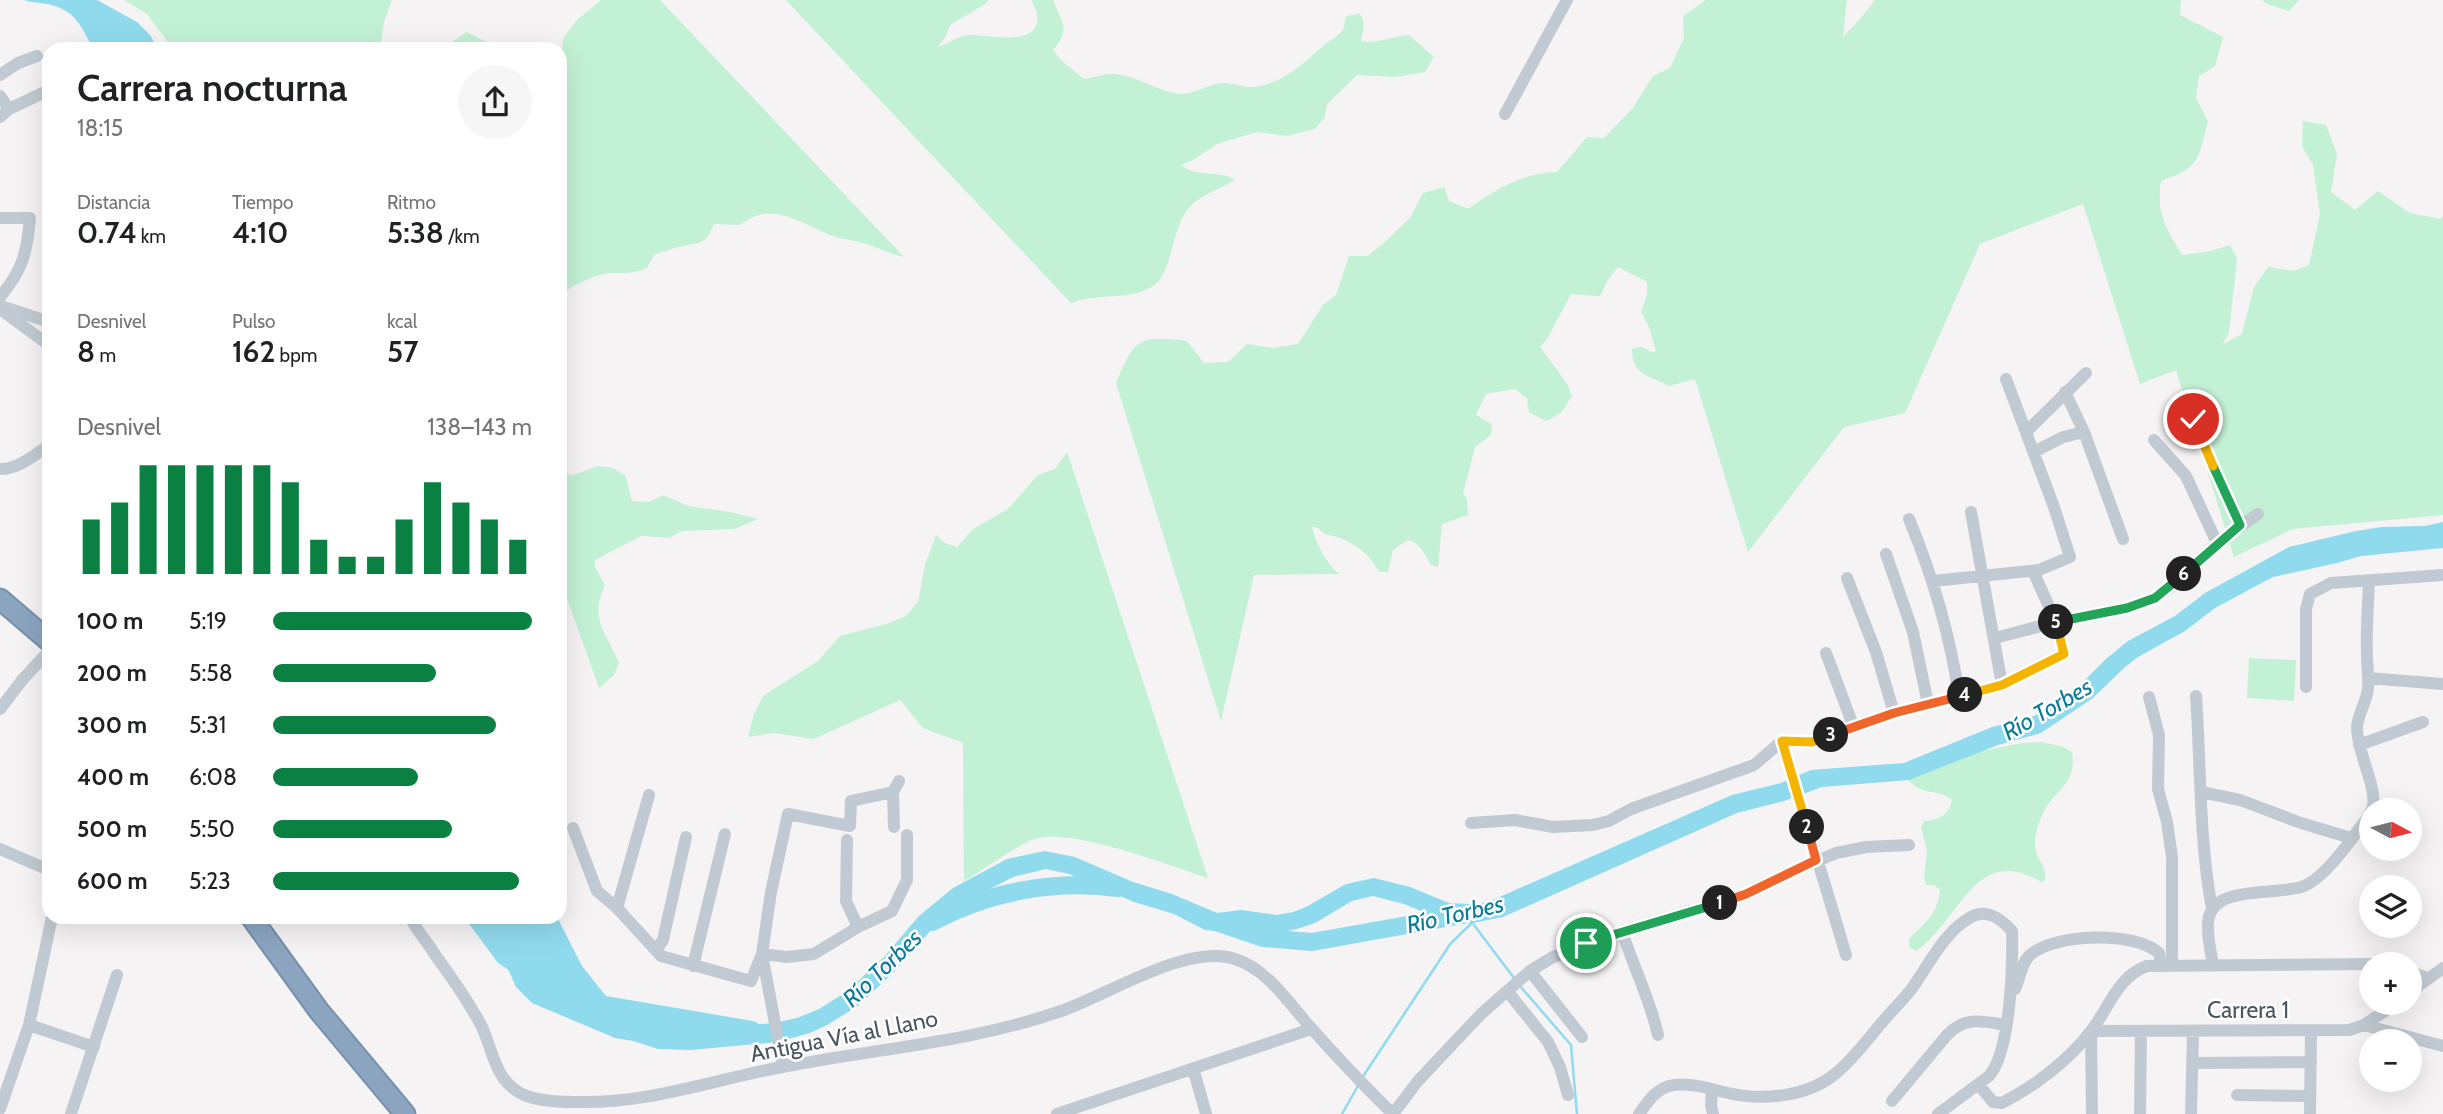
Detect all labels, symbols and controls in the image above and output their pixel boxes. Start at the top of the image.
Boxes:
text: Carrera nocturna [77,64,347,111]
button: share [458,65,532,139]
text: 18:15 [77,114,123,142]
text: Distancia [77,191,151,214]
text: Tiempo [232,191,293,214]
text: Ritmo [387,191,436,214]
text: 0.74 [77,214,137,251]
text: 4:10 [232,214,288,251]
text: 5:38 [387,214,444,251]
text: km [137,225,166,248]
text: /km [444,225,480,248]
text: Desnivel [77,310,146,333]
text: Pulso [232,310,276,333]
text: kcal [387,310,417,333]
text: 8 [77,333,95,370]
text: 162 [232,333,275,370]
text: 57 [387,333,418,370]
text: m [95,344,116,367]
text: bpm [275,344,317,367]
pin [2163,389,2223,449]
icon: check [2174,400,2212,438]
text: Desnivel [77,413,161,441]
text: 138–143 m [427,413,532,441]
pin: 6 [2166,556,2202,592]
text: 6 [2178,562,2189,585]
pin: 5 [2038,604,2074,640]
text: 100 m [77,607,143,635]
text: 5:19 [189,607,227,635]
text: 5 [2050,610,2061,633]
text: 200 m [77,659,147,687]
text: 5:58 [189,659,233,687]
water label: Río Torbes [1997,672,2097,746]
pin: 4 [1948,678,1982,712]
text: 4 [1959,683,1970,706]
text: 300 m [77,711,147,739]
text: 5:31 [189,711,226,739]
pin: 3 [1814,718,1848,752]
text: 3 [1825,723,1836,746]
text: 400 m [77,763,149,791]
text: 6:08 [189,763,237,791]
north arrow [2359,798,2422,861]
map controls [2359,798,2422,1092]
pin: 2 [1790,810,1825,844]
text: 500 m [77,815,147,843]
text: 5:50 [189,815,235,843]
text: 2 [1801,815,1812,838]
text: 600 m [77,867,148,895]
text: 5:23 [189,867,231,895]
button: layers [2359,875,2422,938]
pin: 1 [1702,886,1738,920]
water label: Río Torbes [1404,889,1506,939]
text: 1 [1716,891,1723,914]
pin [1556,913,1616,973]
water label: Río Torbes [836,923,928,1013]
icon: arrive [1567,924,1605,962]
button: + [2359,952,2422,1015]
street label: Carrera 1 [2207,996,2289,1024]
street label: Antigua Vía al Llano [748,1004,940,1068]
button: − [2359,1029,2422,1092]

